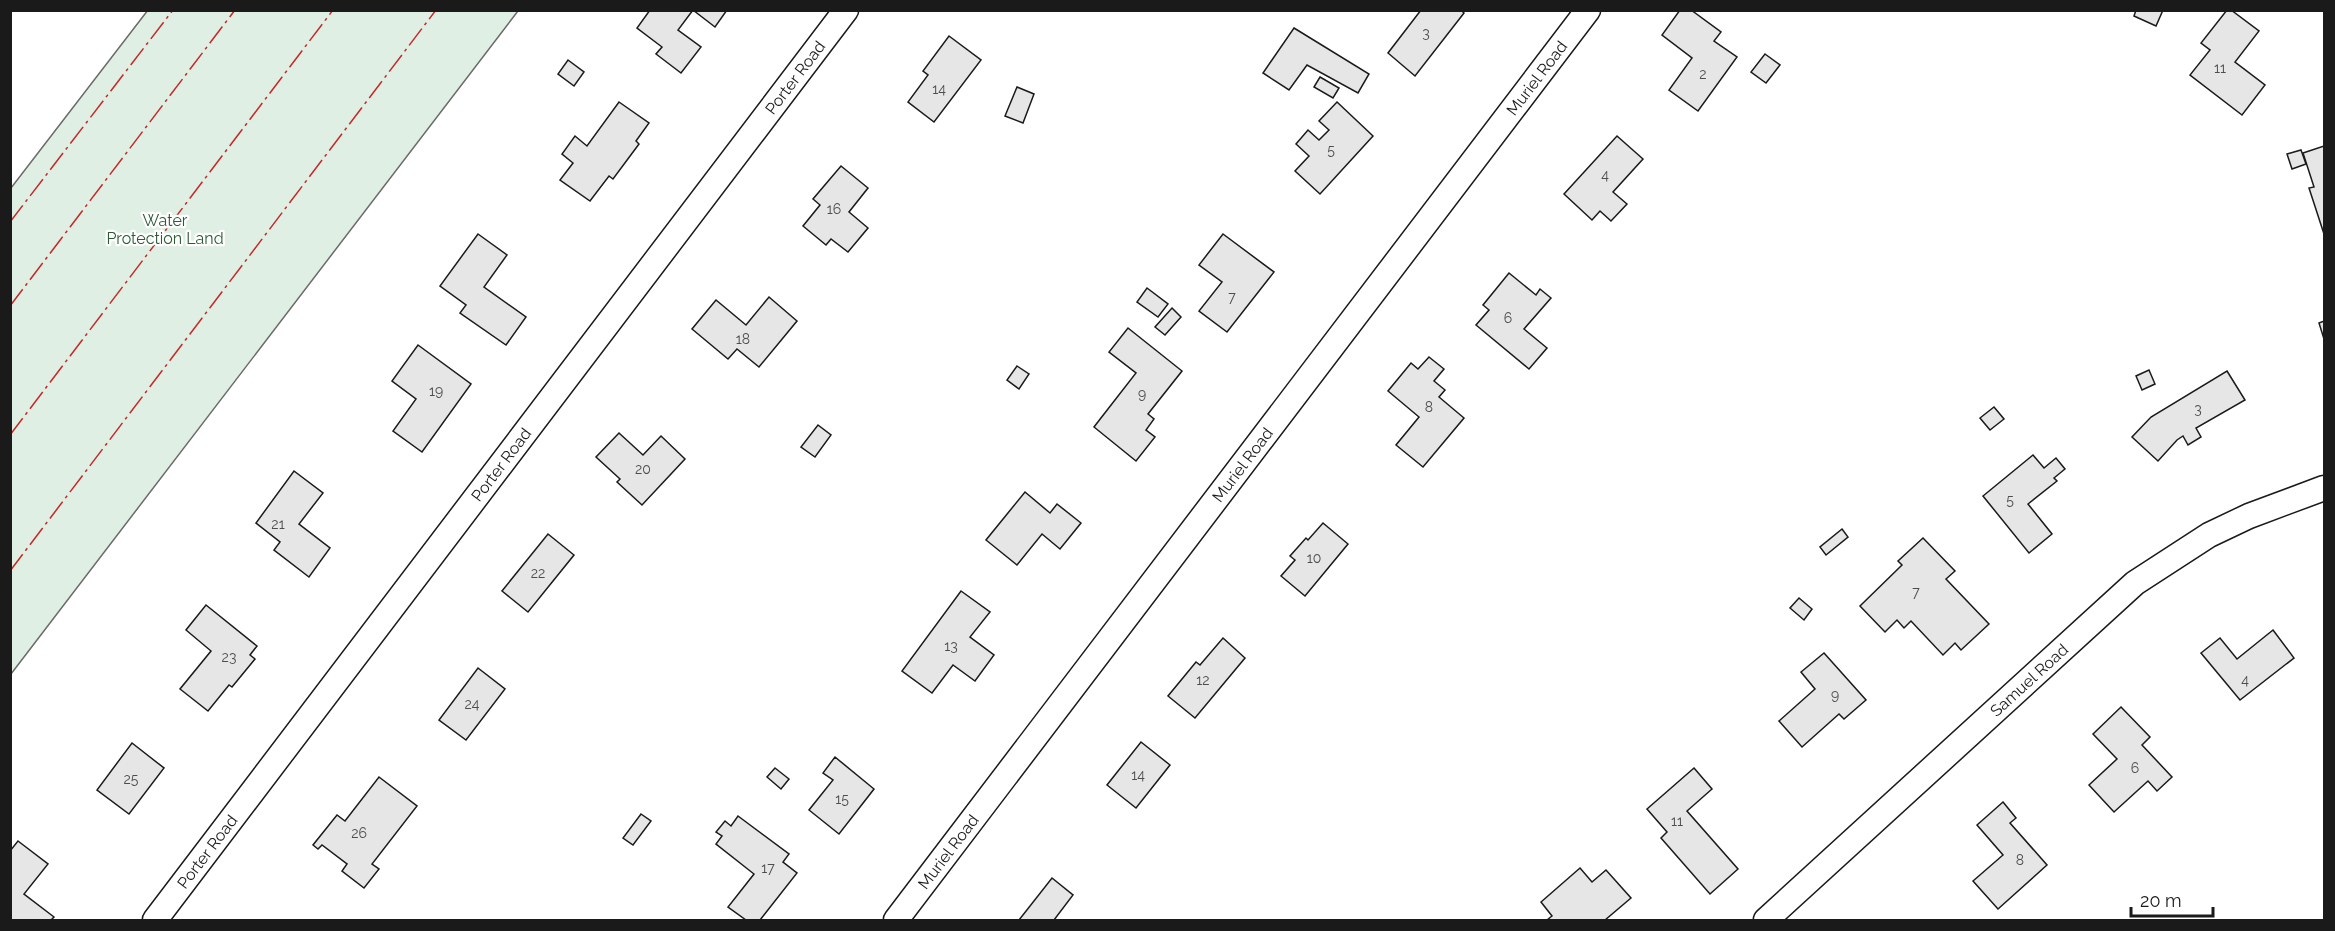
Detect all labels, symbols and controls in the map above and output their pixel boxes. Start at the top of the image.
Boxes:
house number: 3 [1422,25,1430,41]
street label: Porter Road [761,37,829,118]
street label: Muriel Road [1502,37,1571,119]
house number: 11 [2214,60,2226,76]
house number: 2 [1699,66,1707,82]
house number: 14 [932,81,946,97]
house number: 5 [1327,142,1335,158]
house number: 4 [1601,167,1609,183]
house number: 16 [827,201,841,217]
park label: Water Protection Land [106,211,224,248]
house number: 7 [1228,289,1236,305]
house number: 6 [1504,310,1512,326]
house number: 18 [736,331,750,347]
house number: 19 [429,383,443,399]
house number: 9 [1138,386,1146,402]
house number: 8 [1425,399,1433,415]
house number: 3 [2194,401,2202,417]
street label: Porter Road [467,424,535,505]
street label: Muriel Road [1208,424,1277,506]
house number: 20 [635,461,651,477]
house number: 5 [2006,492,2014,508]
house number: 21 [271,516,285,532]
house number: 10 [1307,550,1321,566]
house number: 22 [531,565,545,581]
house number: 7 [1912,584,1920,600]
house number: 13 [944,638,958,654]
street label: Samuel Road [1986,640,2072,720]
house number: 23 [222,649,236,665]
house number: 12 [1196,672,1210,688]
house number: 4 [2241,672,2249,688]
house number: 9 [1831,687,1839,703]
house number: 24 [465,696,480,712]
house number: 6 [2131,760,2139,776]
house number: 14 [1131,767,1145,783]
house number: 25 [124,771,139,787]
house number: 15 [835,791,849,807]
street label: Porter Road [173,811,241,892]
street label: Muriel Road [914,811,982,893]
house number: 11 [1671,813,1683,829]
house number: 26 [351,825,367,841]
house number: 8 [2016,852,2024,868]
house number: 17 [761,860,775,876]
scale bar [2131,880,2214,918]
text: 20 m [2140,890,2182,911]

